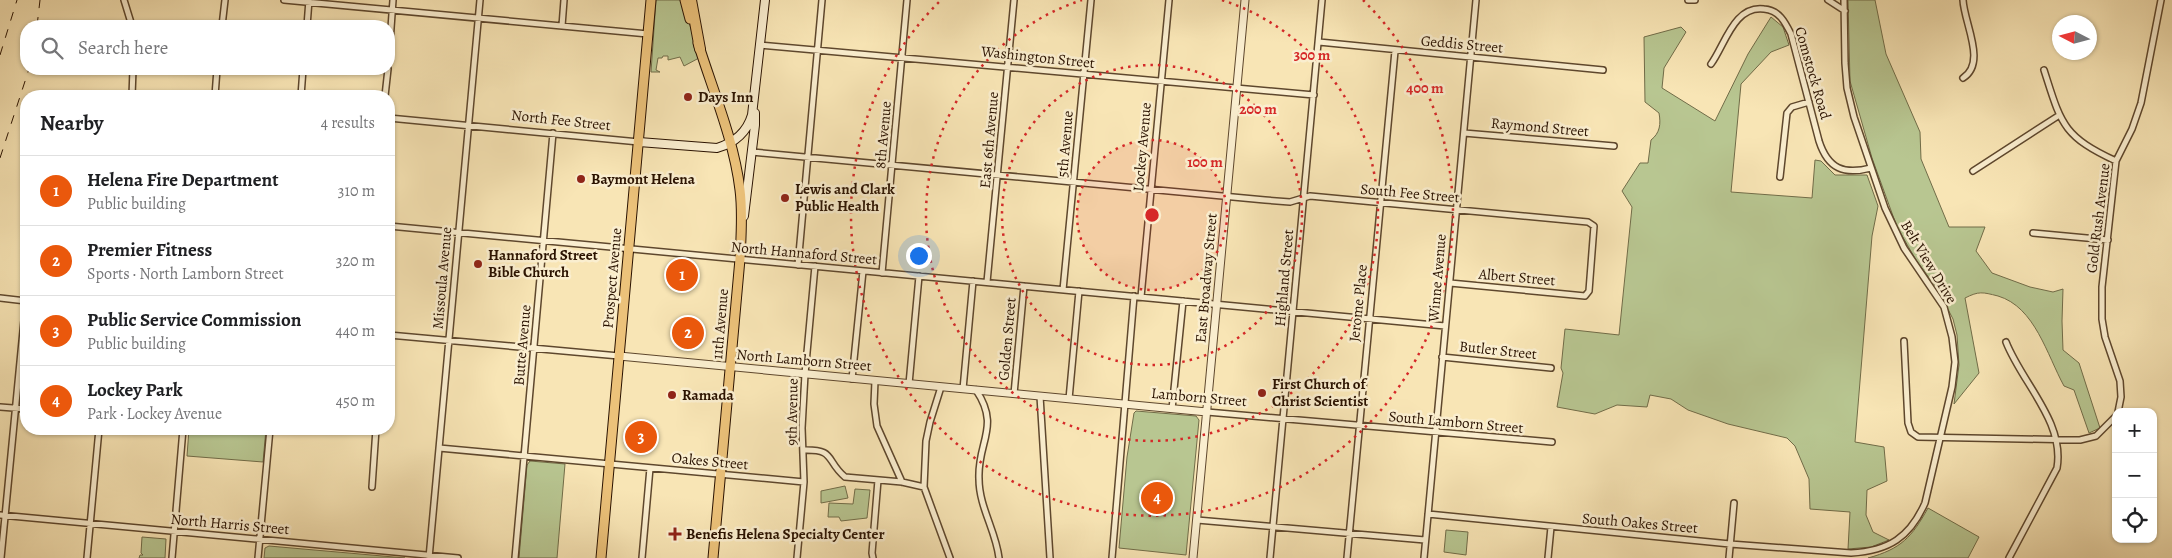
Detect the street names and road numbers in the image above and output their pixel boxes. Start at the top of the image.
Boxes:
street label: Comstock Road [1790,24,1836,123]
street label: Geddis Street [1420,30,1504,58]
street label: Washington Street [979,41,1096,73]
street label: East 6th Avenue [975,91,1003,189]
street label: 8th Avenue [870,100,896,170]
street label: Lockey Avenue [1128,101,1156,193]
street label: North Fee Street [510,105,612,135]
street label: 5th Avenue [1052,109,1078,178]
street label: Raymond Street [1490,113,1590,141]
street label: Gold Rush Avenue [2081,162,2115,274]
street label: South Fee Street [1360,179,1460,207]
street label: East Broadway Street [1190,212,1222,344]
street label: Belt View Drive [1896,217,1962,308]
street label: Missoula Avenue [428,226,456,330]
street label: Prospect Avenue [598,227,626,329]
street label: Highland Street [1270,228,1298,328]
street label: Winne Avenue [1423,233,1451,324]
street label: North Hannaford Street [730,237,878,269]
street label: Jerome Place [1344,263,1372,343]
street label: Albert Street [1477,264,1556,290]
street label: 11th Avenue [707,288,733,360]
street label: Golden Street [993,296,1021,382]
street label: Butte Avenue [508,303,536,386]
street label: Butler Street [1458,336,1538,364]
street label: North Lamborn Street [736,344,872,376]
street label: 9th Avenue [781,378,803,446]
street label: Lamborn Street [1150,383,1248,411]
street label: South Lamborn Street [1388,406,1524,438]
street label: Oakes Street [671,448,749,474]
street label: South Oakes Street [1581,508,1699,538]
street label: North Harris Street [170,509,290,539]

